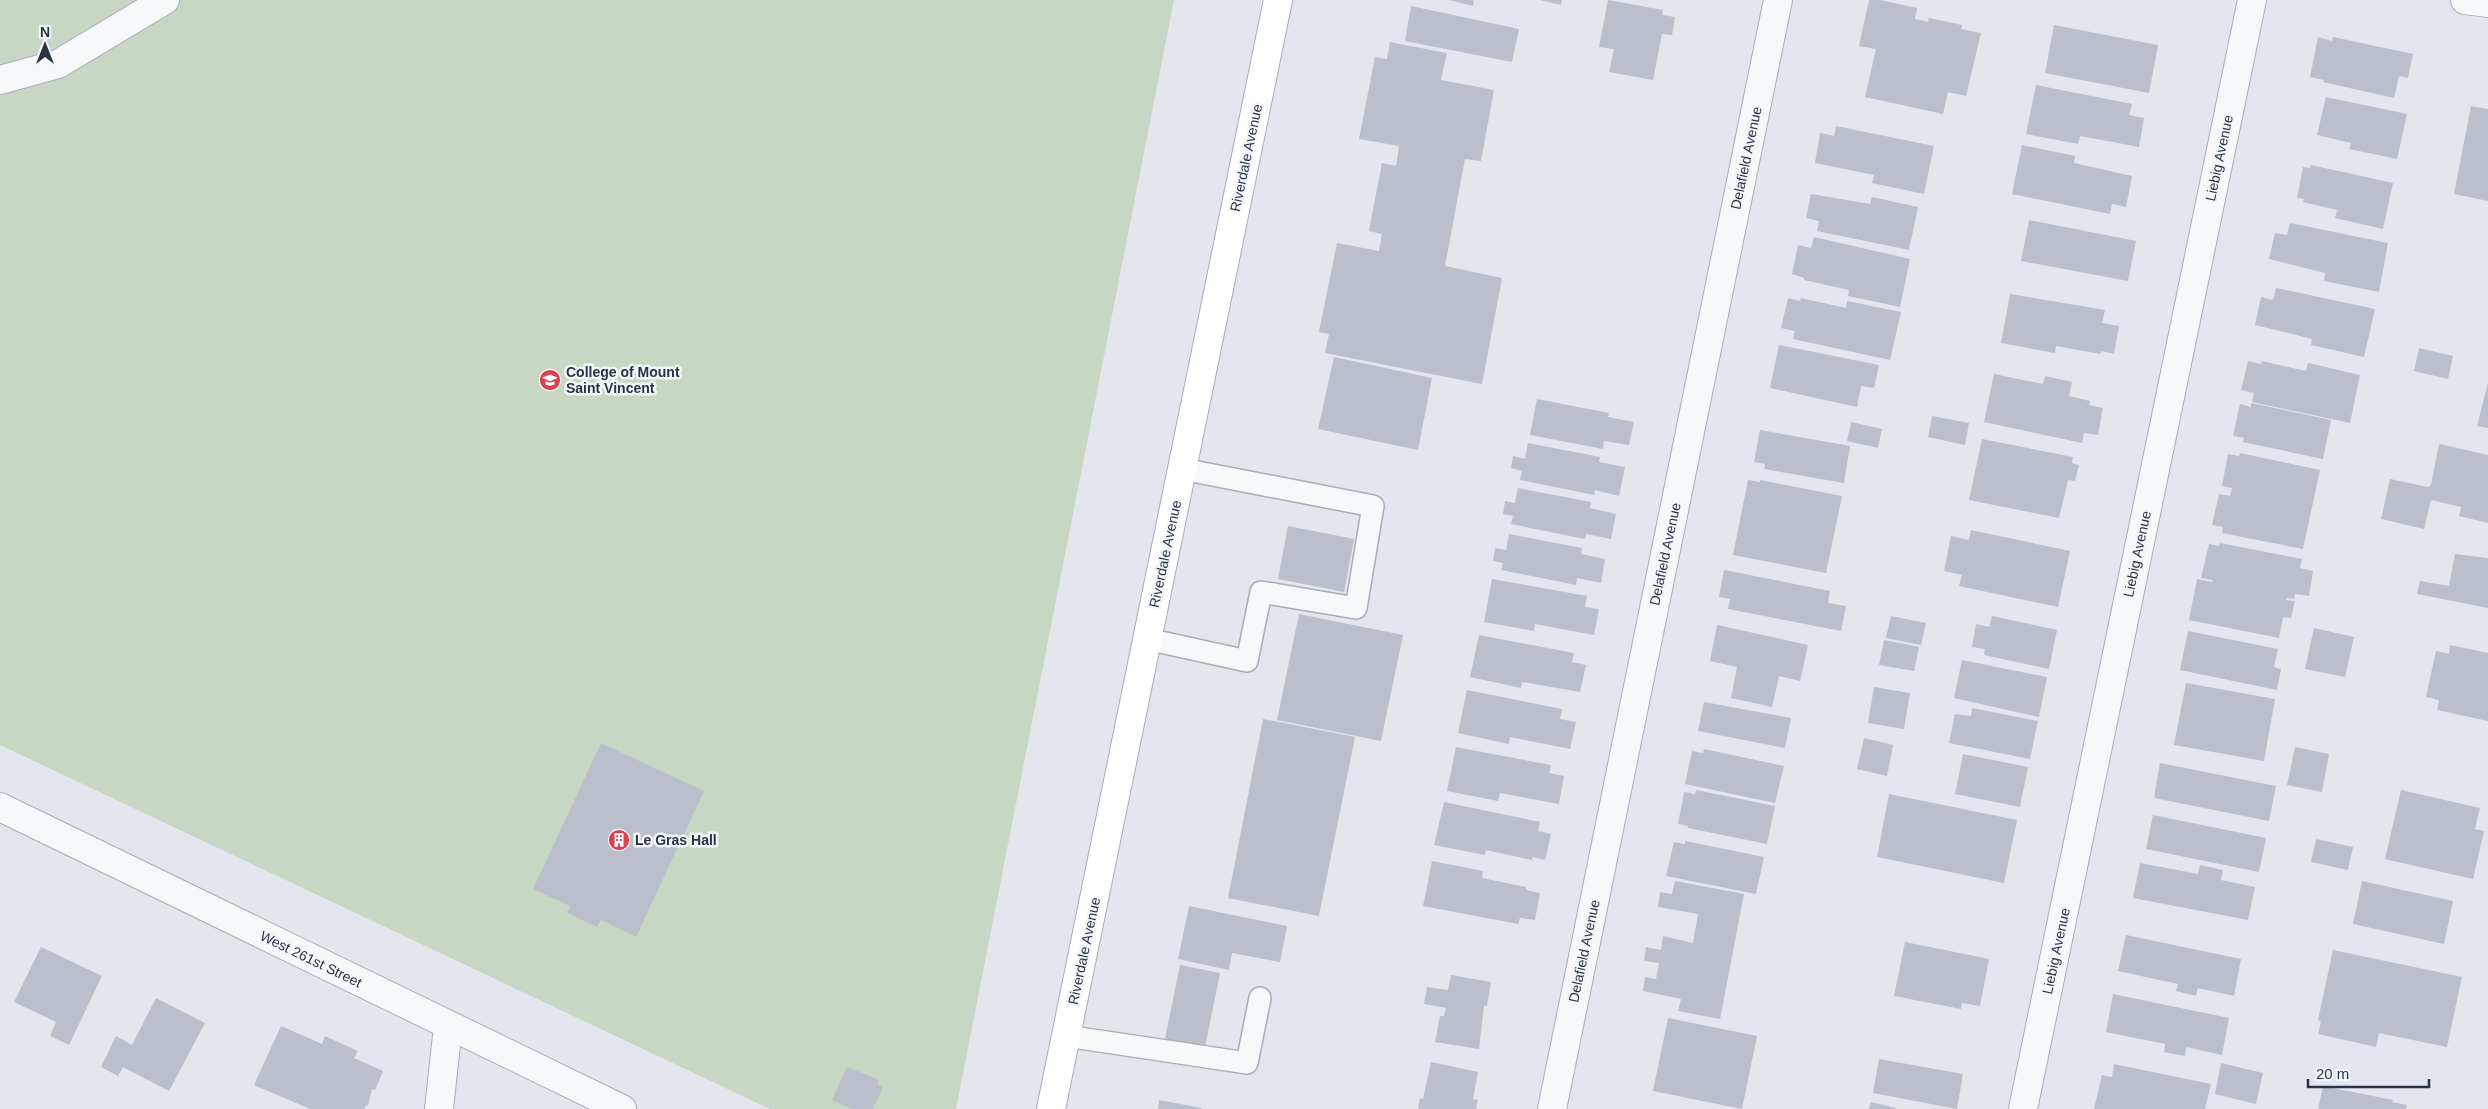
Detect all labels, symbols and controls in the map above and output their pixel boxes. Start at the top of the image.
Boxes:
north arrow [20,20,70,70]
text: N [40,24,50,40]
street label: Riverdale Avenue [1227,103,1265,213]
street label: Delafield Avenue [1727,105,1765,211]
street label: Liebig Avenue [2202,113,2236,203]
place label: College of Mount Saint Vincent [566,364,680,396]
school or university icon: College of Mount Saint Vincent [538,368,562,392]
street label: Riverdale Avenue [1146,499,1184,609]
street label: Delafield Avenue [1646,501,1684,607]
street label: Liebig Avenue [2120,509,2154,599]
building icon: Le Gras Hall [607,828,631,852]
place label: Le Gras Hall [635,832,717,848]
street label: Riverdale Avenue [1065,896,1103,1006]
street label: Delafield Avenue [1565,898,1603,1004]
street label: Liebig Avenue [2039,906,2073,996]
street label: West 261st Street [258,927,364,991]
scale bar [2308,1056,2429,1088]
text: 20 m [2316,1065,2349,1082]

